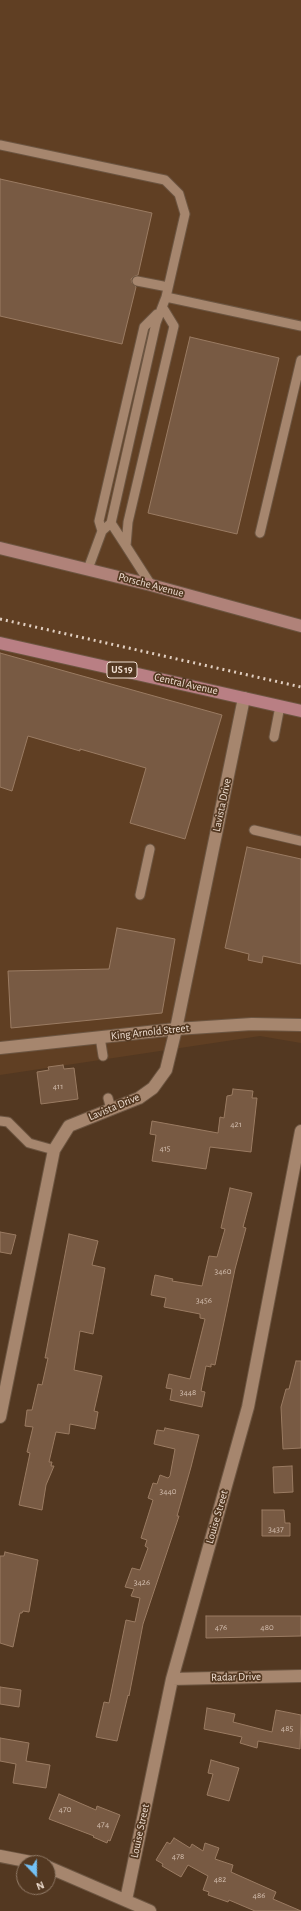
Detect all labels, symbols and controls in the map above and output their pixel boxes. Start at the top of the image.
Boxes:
street label: Porsche Avenue [117,570,185,600]
road number: US 19 [107,662,137,678]
street label: Central Avenue [153,670,219,698]
street label: Lavista Drive [210,777,234,833]
street label: King Arnold Street [110,1021,190,1043]
house number: 411 [53,1081,63,1091]
street label: Lavista Drive [86,1090,142,1124]
house number: 421 [230,1119,242,1129]
house number: 415 [159,1143,171,1153]
house number: 3460 [214,1266,232,1276]
house number: 3456 [196,1295,212,1305]
house number: 3448 [180,1387,196,1397]
house number: 3440 [159,1486,177,1496]
street label: Louise Street [203,1489,231,1545]
house number: 3437 [268,1524,284,1534]
house number: 3426 [134,1577,150,1587]
house number: 476 [215,1622,227,1632]
house number: 480 [260,1622,274,1632]
street label: Radar Drive [211,1670,261,1684]
house number: 485 [281,1723,293,1733]
street label: Louise Street [128,1803,152,1859]
house number: 470 [59,1804,71,1814]
house number: 474 [97,1819,109,1829]
house number: 478 [172,1851,184,1861]
north arrow [16,1855,56,1895]
house number: 482 [214,1874,226,1884]
text: N [35,1879,46,1892]
house number: 486 [253,1890,265,1900]

